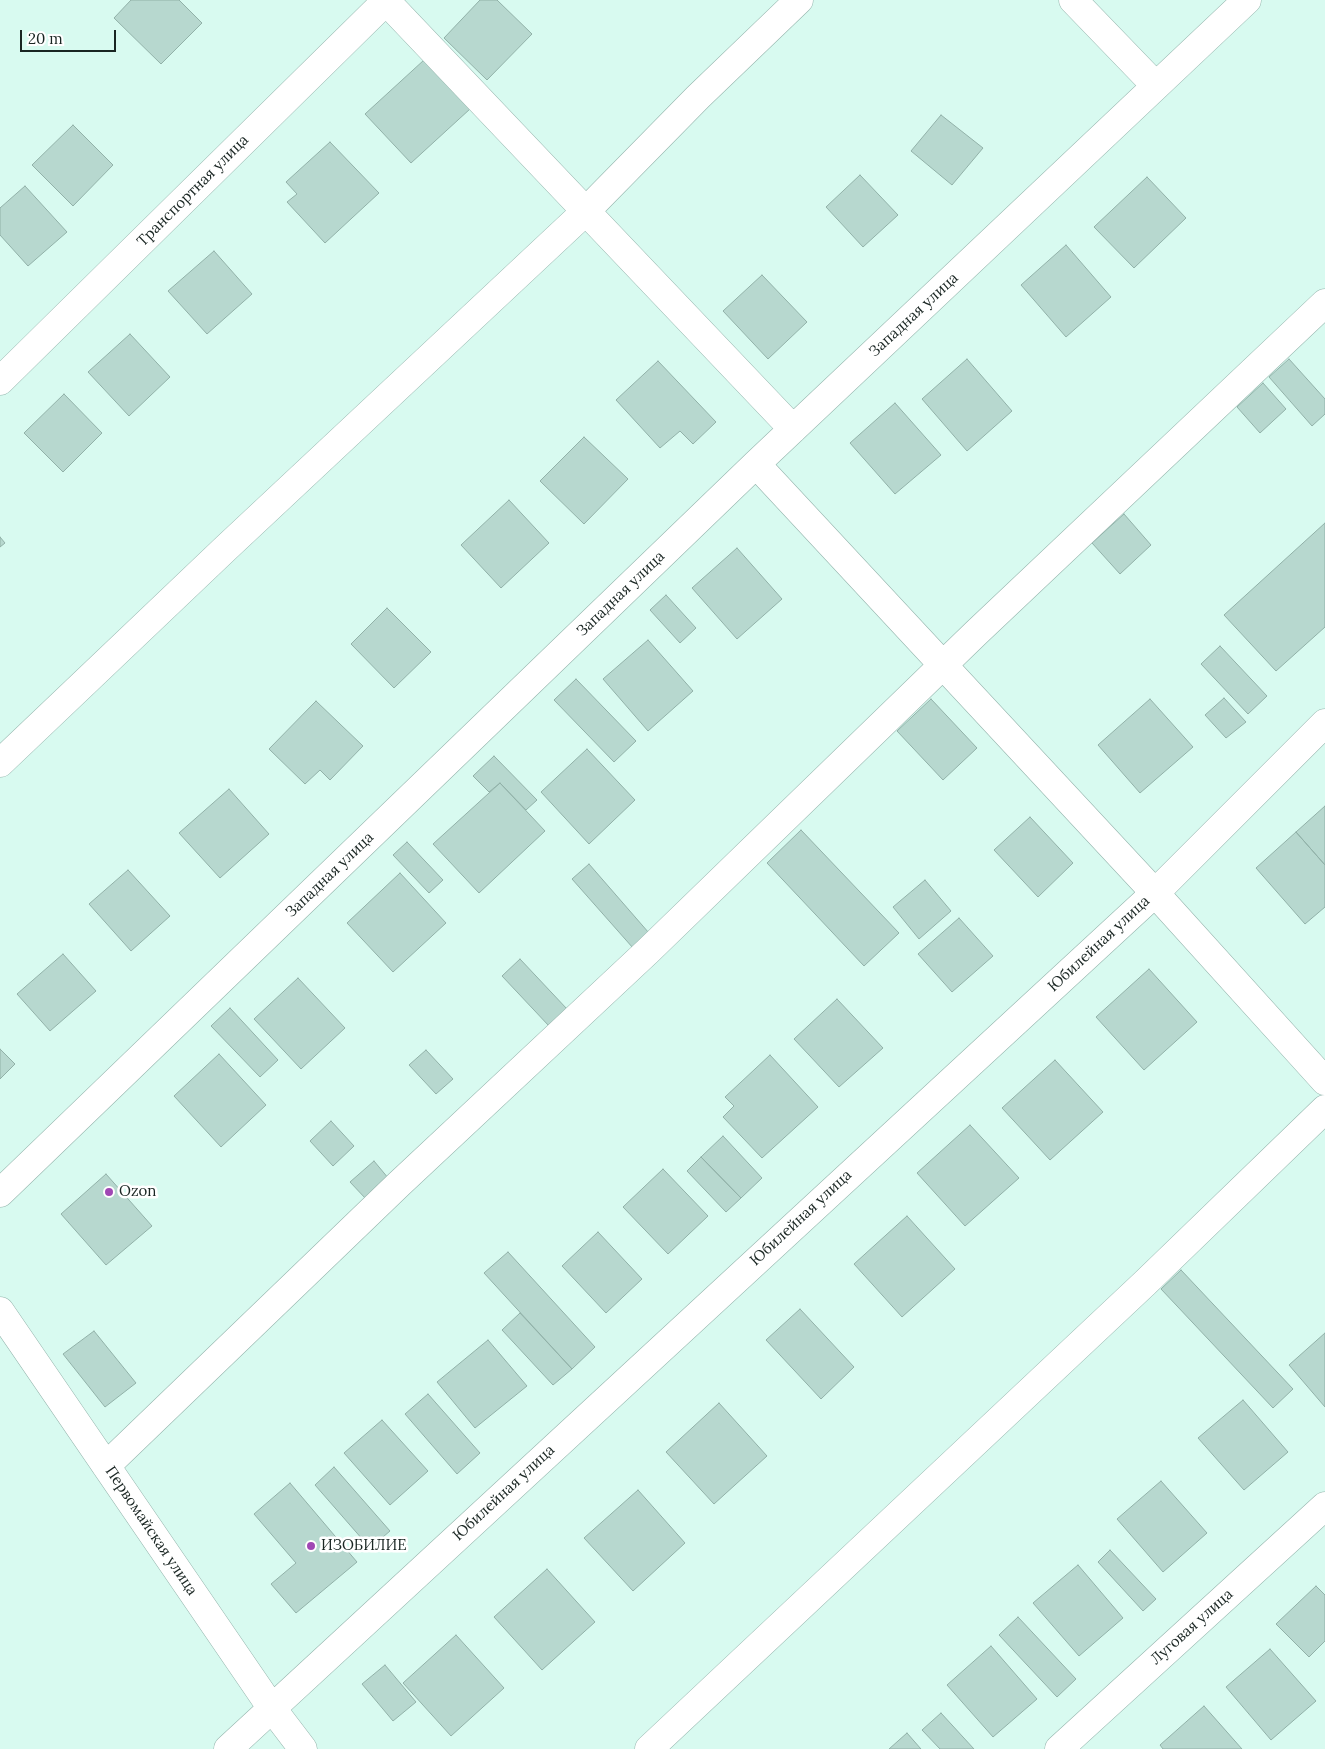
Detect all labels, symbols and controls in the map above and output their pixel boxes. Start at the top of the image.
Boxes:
scale bar [22,20,119,52]
text: 20 m [28,29,63,48]
street label: Транспортная улица [133,131,253,251]
street label: Западная улица [866,269,962,361]
street label: Западная улица [573,548,669,640]
street label: Западная улица [282,829,378,921]
street label: Юбилейная улица [1044,892,1154,996]
street label: Юбилейная улица [746,1166,856,1270]
place label: Ozon [119,1183,156,1201]
marker: Ozon [103,1186,115,1198]
street label: Юбилейная улица [449,1441,559,1545]
street label: Первомайская улица [101,1463,201,1599]
place label: ИЗОБИЛИЕ [321,1537,407,1555]
marker: ИЗОБИЛИЕ [305,1540,317,1552]
street label: Луговая улица [1147,1585,1237,1669]

